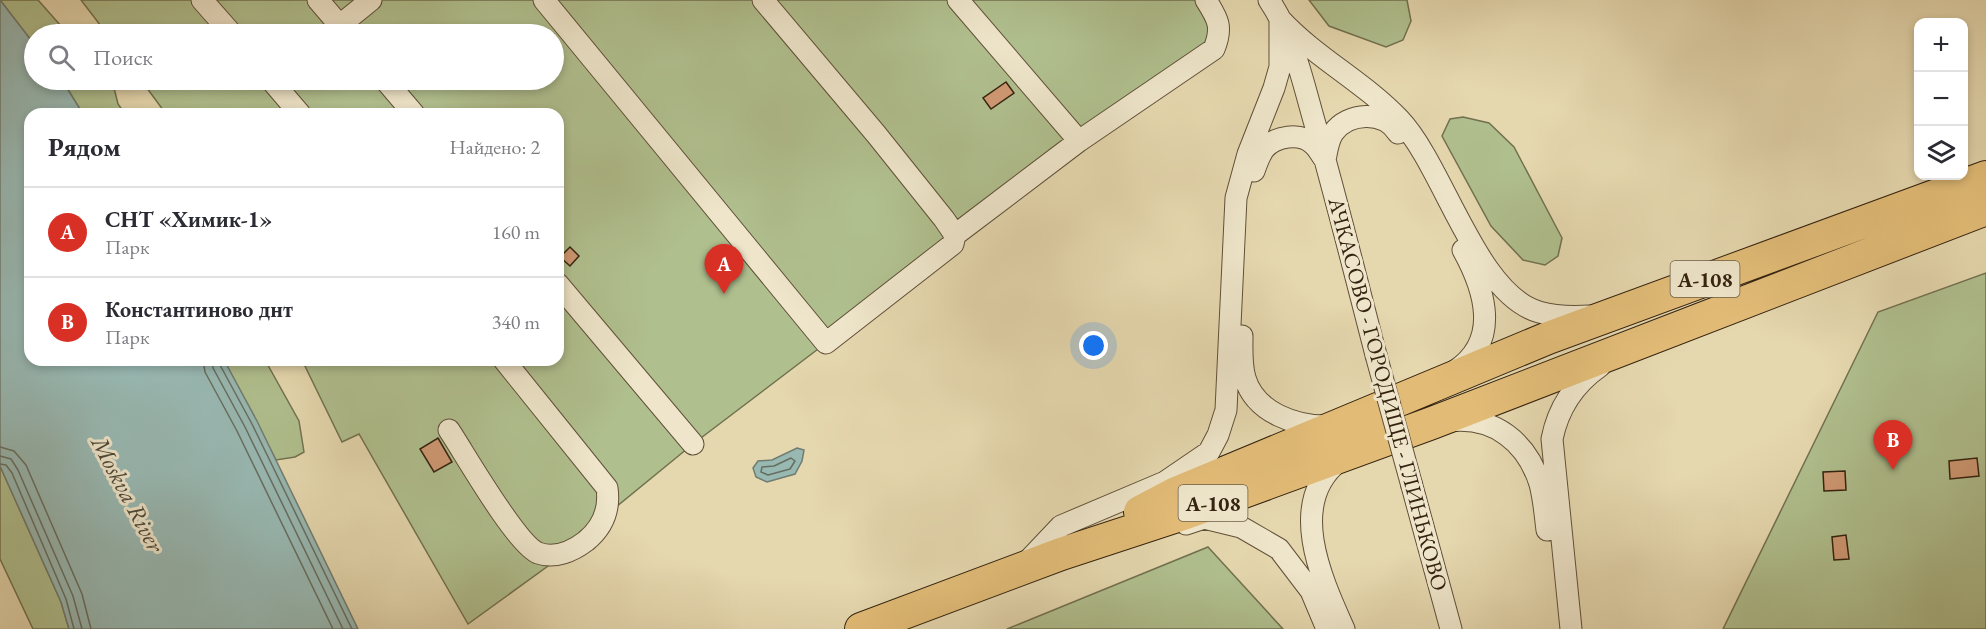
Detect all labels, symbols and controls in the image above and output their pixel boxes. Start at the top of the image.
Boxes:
map controls [1914,18,1968,180]
button: + [1914,18,1968,72]
search box [24,24,564,90]
icon: search [45,41,78,74]
text: Поиск [93,43,153,72]
button: − [1914,72,1968,126]
button: layers [1914,126,1968,180]
text: Рядом [48,130,121,164]
text: Найдено: 2 [449,134,540,160]
street label: АЧКАСОВО - ГОРОДИЩЕ - ГЛИНЬКОВО [1321,193,1455,594]
text: СНТ «Химик-1» [105,205,272,234]
text: A [60,219,75,245]
text: 160 m [492,219,540,245]
text: Парк [105,234,149,260]
pin: A [704,244,744,294]
road number: А-108 [1670,261,1740,297]
text: Константиново днт [105,295,293,324]
text: B [61,309,74,335]
text: 340 m [492,309,540,335]
text: Парк [105,324,149,350]
your location [1079,331,1108,360]
pin: B [1874,420,1912,470]
water label: Moskva River [84,429,172,559]
road number: А-108 [1178,485,1248,521]

